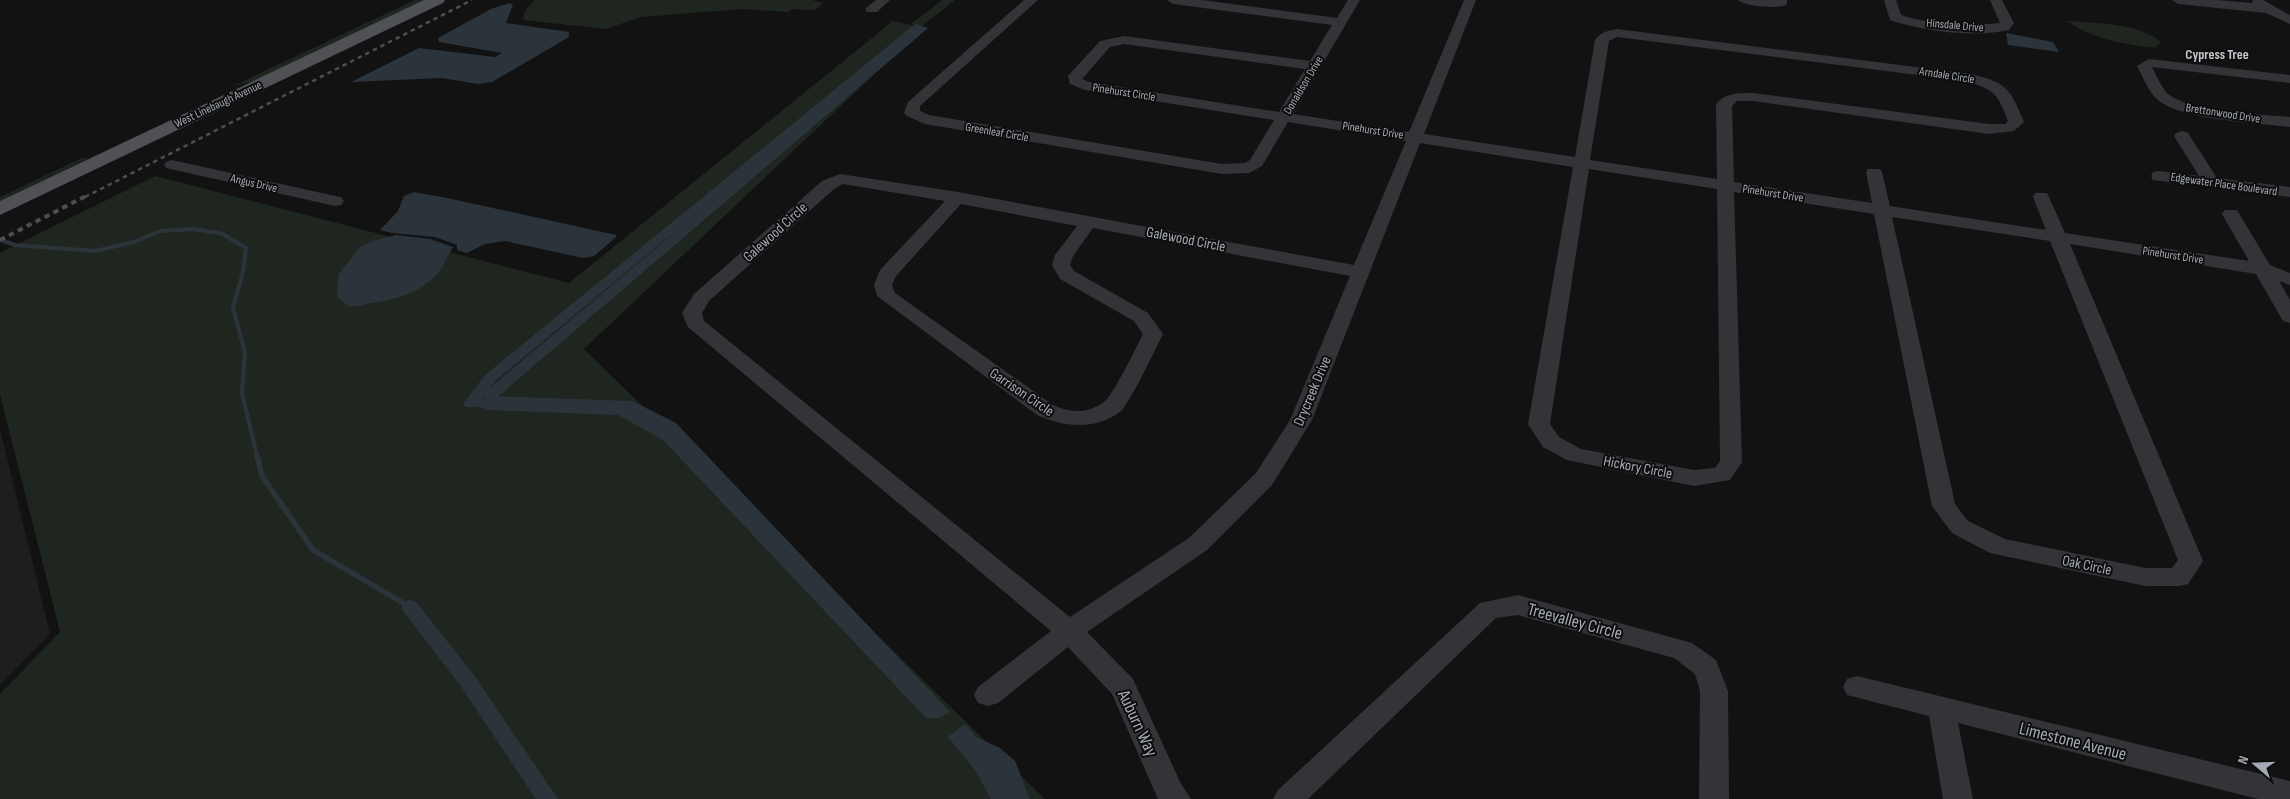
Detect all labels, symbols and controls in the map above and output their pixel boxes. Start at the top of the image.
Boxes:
street label: Hinsdale Drive [1926,16,1984,35]
district label: Cypress Tree [2185,46,2249,63]
street label: Donaldson Drive [1280,53,1327,117]
street label: Arndale Circle [1917,64,1976,87]
street label: West Linebaugh Avenue [172,78,264,131]
street label: Pinehurst Circle [1091,80,1157,105]
street label: Brettonwood Drive [2185,100,2261,127]
street label: Pinehurst Drive [1341,118,1405,143]
street label: Greenleaf Circle [964,120,1030,145]
street label: Edgewater Place Boulevard [2170,170,2278,199]
street label: Angus Drive [228,171,279,196]
street label: Pinehurst Drive [1741,181,1805,206]
street label: Galewood Circle [739,198,812,266]
street label: Galewood Circle [1145,222,1227,256]
street label: Pinehurst Drive [2141,243,2205,268]
street label: Drycreek Drive [1289,354,1336,429]
street label: Garrison Circle [986,364,1058,421]
street label: Hickory Circle [1602,452,1674,483]
street label: Oak Circle [2060,551,2113,580]
street label: Treevalley Circle [1525,599,1625,644]
street label: Auburn Way [1113,686,1162,760]
street label: Limestone Avenue [2017,718,2129,765]
north arrow [2230,739,2280,789]
text: N [2234,754,2252,766]

